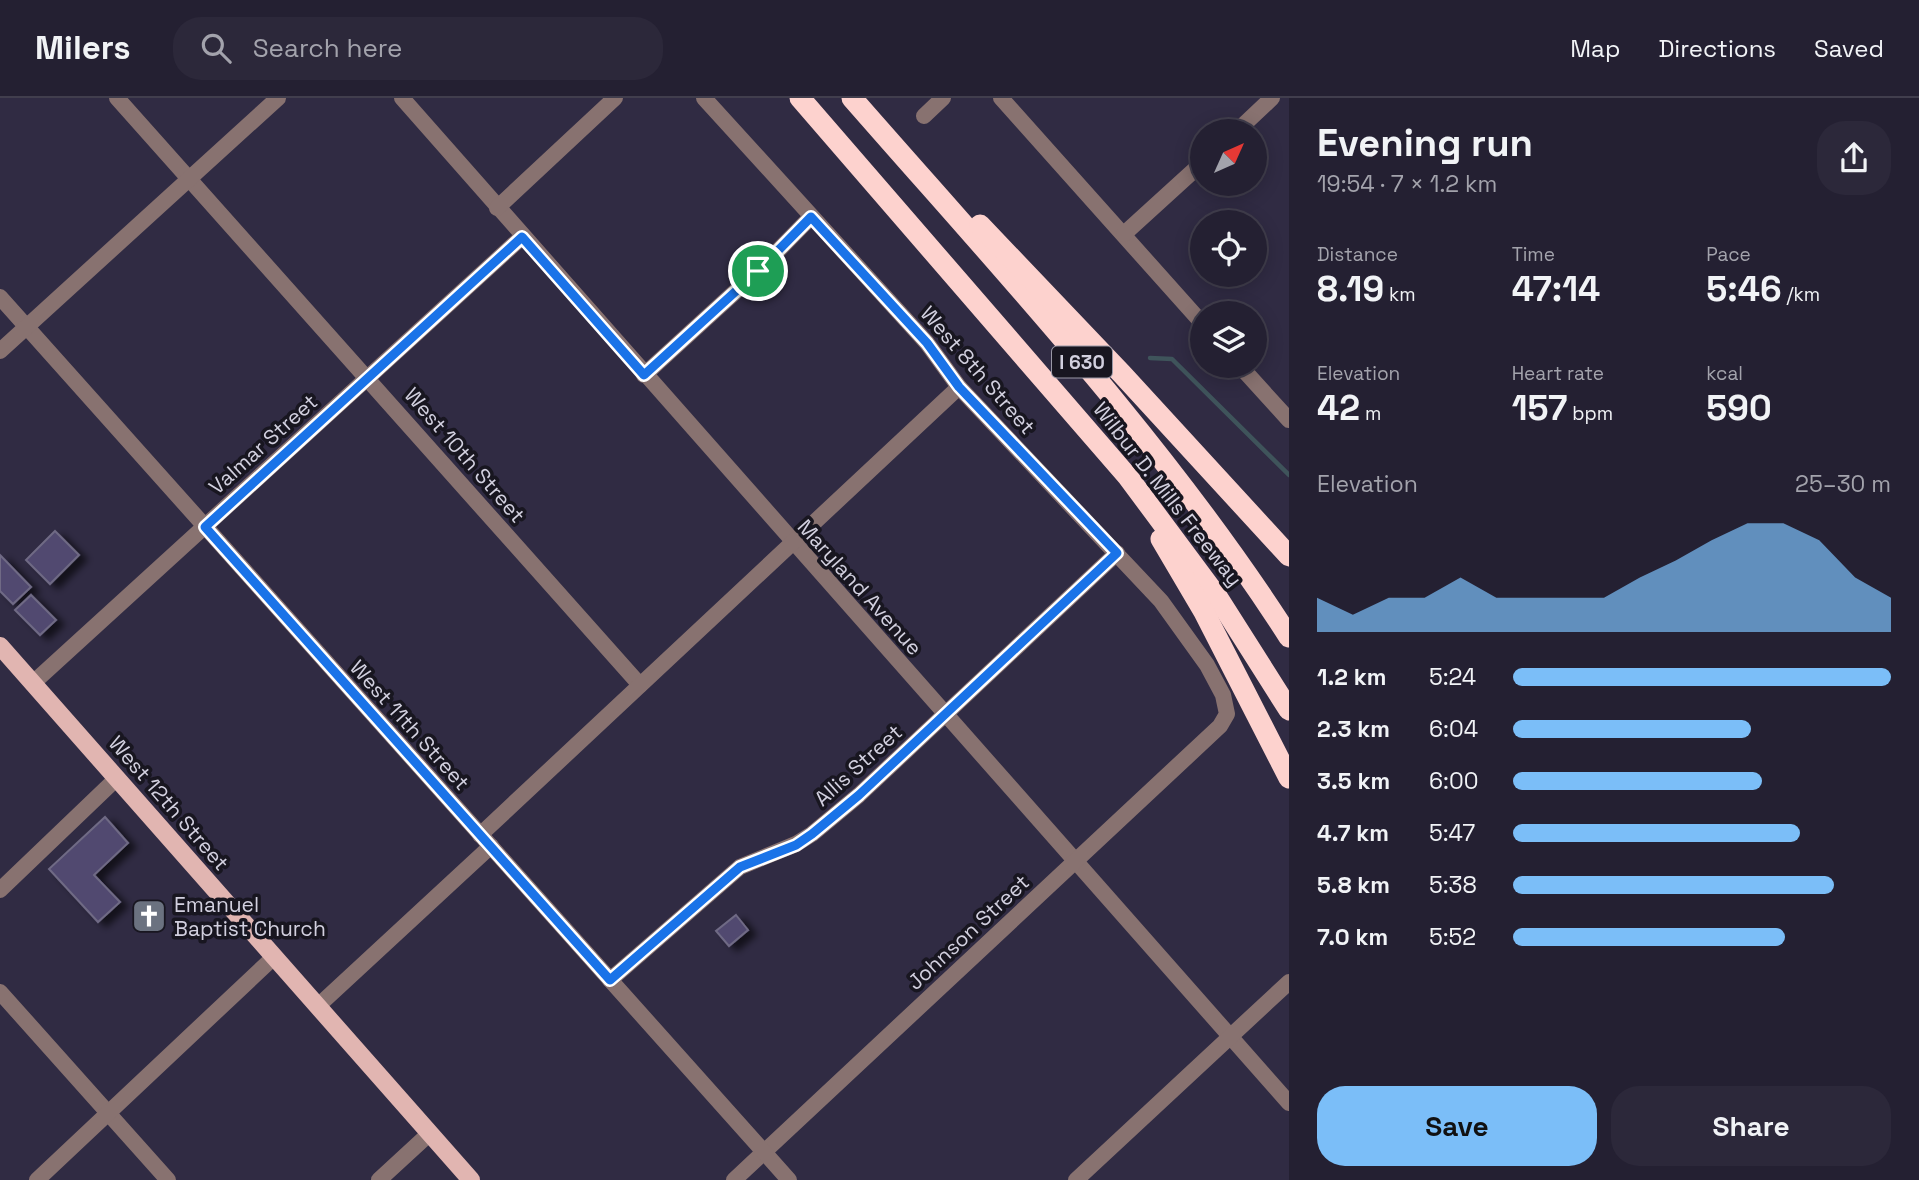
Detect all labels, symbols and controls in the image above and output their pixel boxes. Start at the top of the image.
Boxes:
search box [173,17,663,80]
text: Milers [35,27,131,69]
icon: search [197,29,235,67]
text: Search here [253,31,403,65]
text: Map [1570,33,1620,64]
text: Directions [1658,33,1776,64]
text: Saved [1814,33,1884,64]
north arrow [1190,119,1267,196]
map controls [1190,119,1267,378]
text: Evening run [1317,119,1533,167]
button: share [1817,121,1891,195]
text: 19:54 · 7 × 1.2 km [1317,169,1497,199]
button: locate [1190,210,1267,287]
pin [728,241,788,301]
text: Distance [1317,242,1398,267]
text: Time [1512,242,1555,267]
text: Pace [1706,242,1751,267]
icon: arrive [739,252,777,290]
text: 8.19 [1317,267,1384,311]
text: 47:14 [1512,267,1600,311]
text: 5:46 [1706,267,1782,311]
text: km [1384,282,1416,307]
text: /km [1782,282,1820,307]
street label: West 8th Street [915,300,1041,440]
button: layers [1190,301,1267,378]
road number: I 630 [1052,346,1112,378]
text: Elevation [1317,361,1400,386]
text: Heart rate [1512,361,1604,386]
text: kcal [1706,361,1743,386]
street label: West 10th Street [399,382,531,528]
text: 42 [1317,386,1360,430]
text: 157 [1512,386,1567,430]
text: 590 [1706,386,1772,430]
street label: Valmar Street [203,388,323,500]
street label: Wilbur D. Mills Freeway [1088,396,1248,592]
text: m [1360,401,1381,426]
text: bpm [1567,401,1613,426]
text: Elevation [1317,469,1418,499]
text: 25–30 m [1795,469,1891,499]
street label: Maryland Avenue [792,513,928,661]
street label: West 11th Street [344,654,476,796]
text: 1.2 km [1317,662,1386,692]
text: 5:24 [1429,662,1476,692]
text: 2.3 km [1317,714,1390,744]
text: 6:04 [1429,714,1478,744]
street label: Allis Street [808,718,908,812]
street label: West 12th Street [103,730,235,876]
text: 3.5 km [1317,766,1390,796]
text: 6:00 [1429,766,1478,796]
text: 4.7 km [1317,818,1389,848]
text: 5:47 [1429,818,1475,848]
street label: Johnson Street [901,869,1035,995]
text: 5.8 km [1317,870,1390,900]
text: 5:38 [1429,870,1477,900]
place label: Emanuel Baptist Church [174,891,326,942]
church icon: Emanuel Baptist Church [130,897,168,935]
text: 7.0 km [1317,922,1388,952]
text: 5:52 [1429,922,1476,952]
button: Save [1317,1086,1597,1166]
button: Share [1611,1086,1891,1166]

